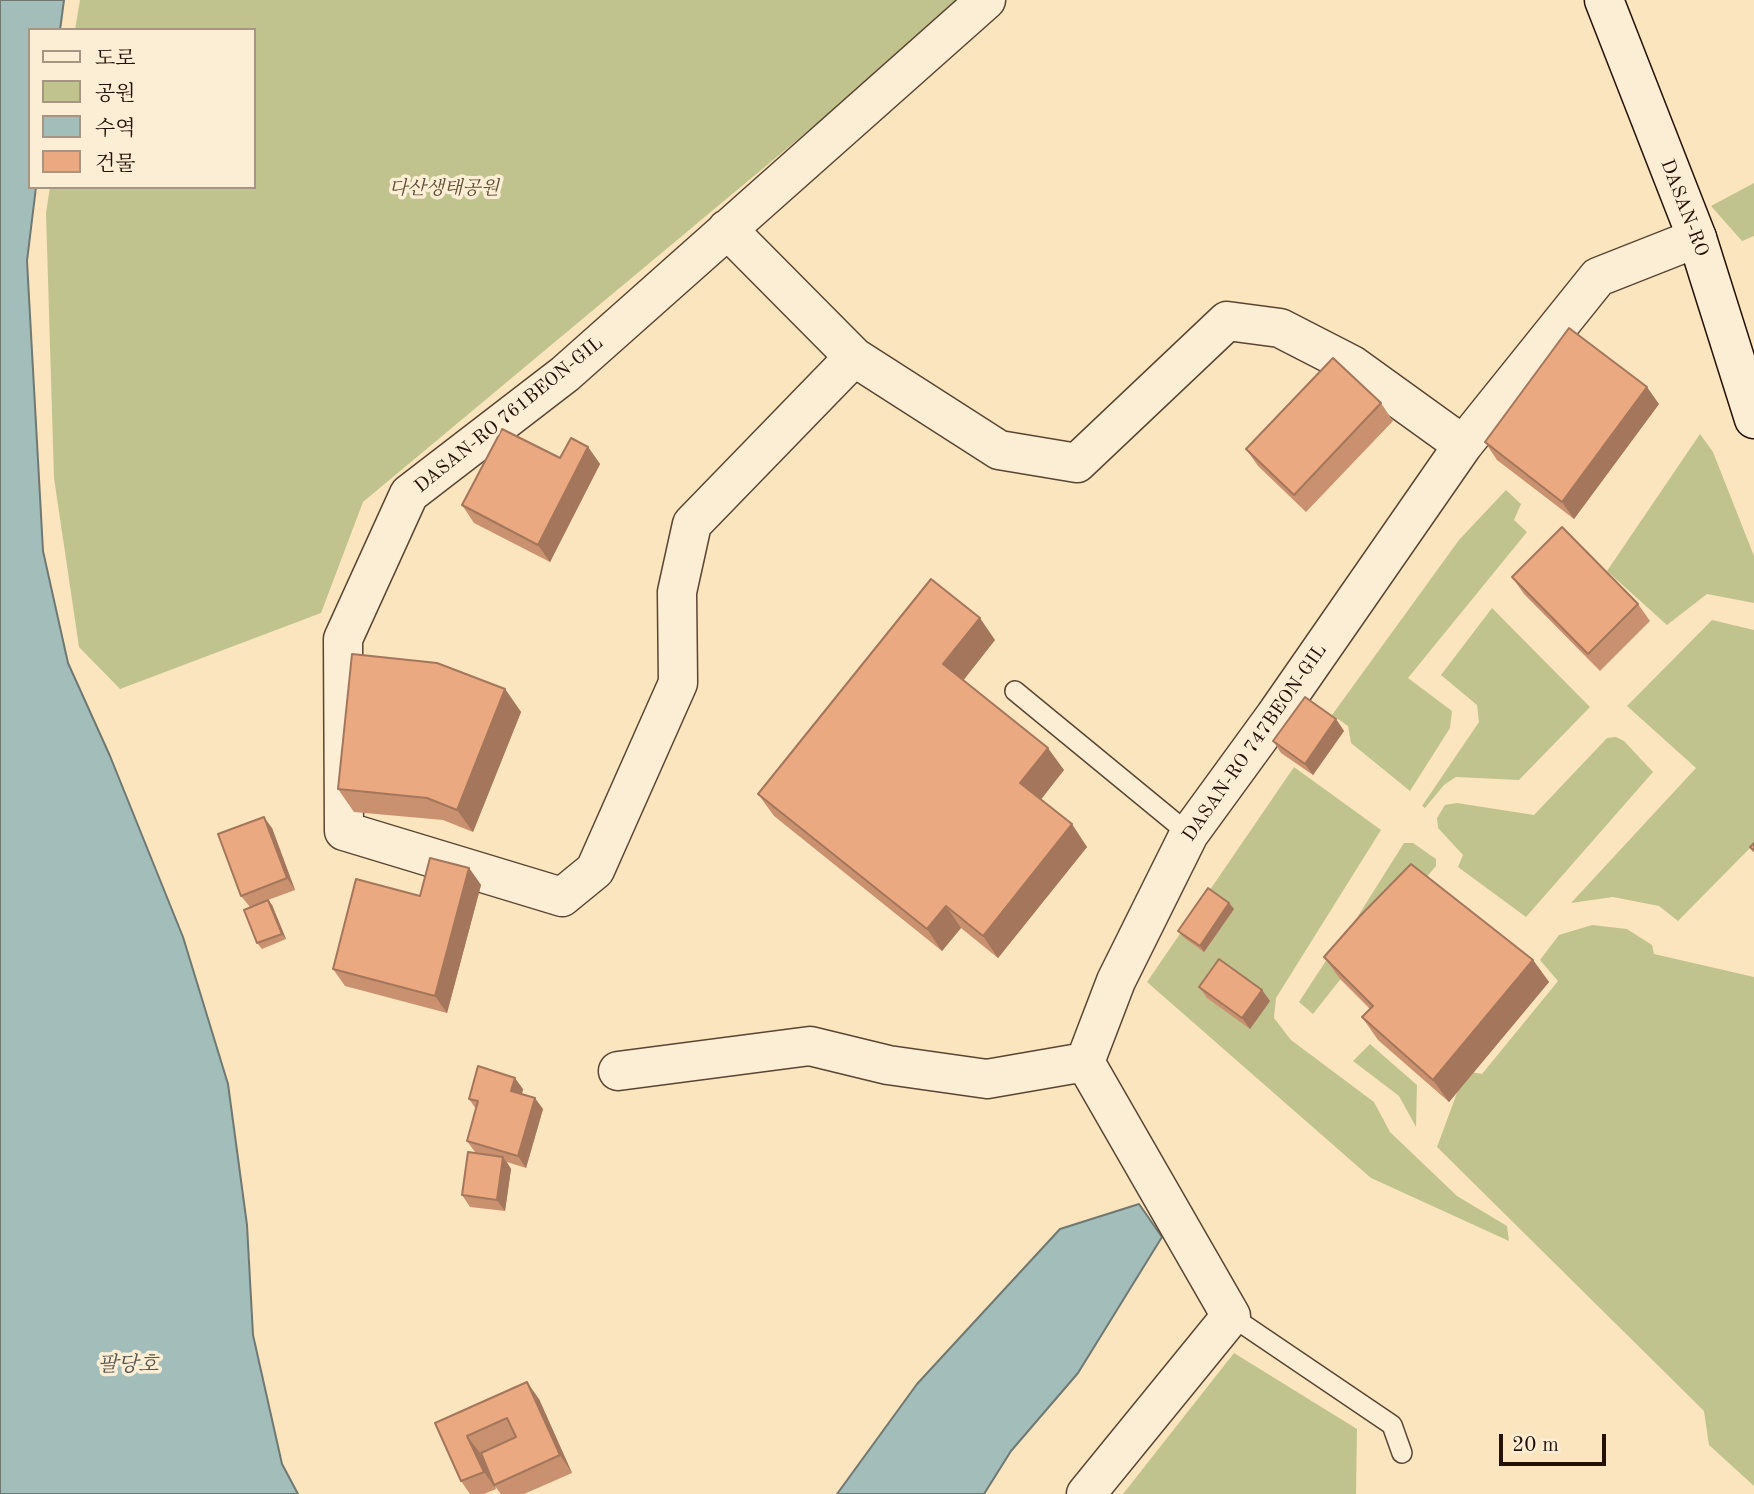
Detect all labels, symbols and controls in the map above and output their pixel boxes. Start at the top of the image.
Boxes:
legend [28,28,256,189]
text: 도로 [95,49,136,70]
text: 공원 [95,84,136,105]
text: 수역 [95,119,136,140]
text: 건물 [95,154,136,175]
street label: DASAN-RO [1655,156,1713,260]
park label: 다산생태공원 [389,178,499,200]
street label: DASAN-RO 761BEON-GIL [410,332,608,498]
street label: DASAN-RO 747BEON-GIL [1178,640,1332,846]
water label: 팔당호 [98,1352,158,1378]
scale bar [1502,1420,1609,1464]
text: 20 m [1512,1435,1559,1456]

